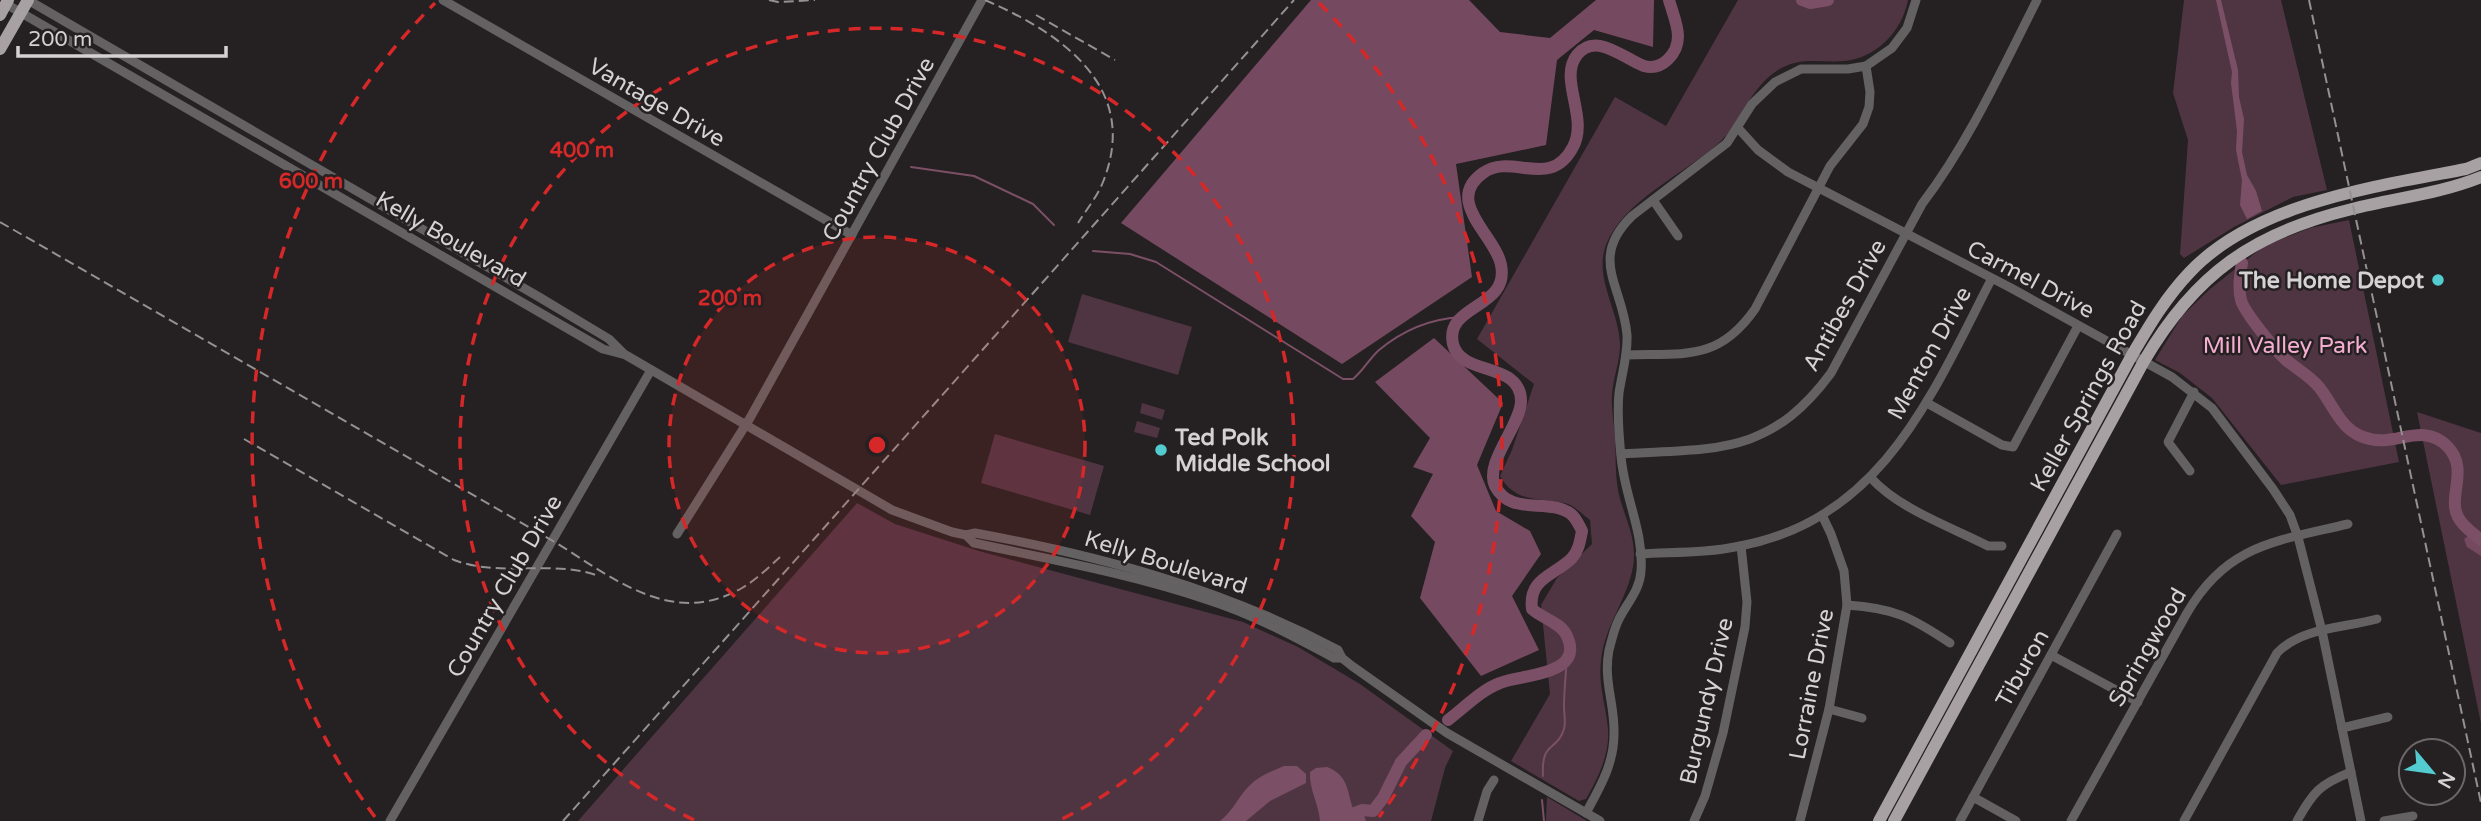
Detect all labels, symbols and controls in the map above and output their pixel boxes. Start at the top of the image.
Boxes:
scale bar [18,14,226,58]
text: 200 m [28,27,92,52]
street label: Vantage Drive [583,52,730,153]
street label: Country Club Drive [817,53,941,246]
text: 400 m [550,138,614,163]
text: 600 m [279,169,343,194]
street label: Kelly Boulevard [370,186,531,294]
street label: Antibes Drive [1797,235,1893,376]
street label: Carmel Drive [1962,235,2099,325]
place label: The Home Depot [2238,267,2424,295]
marker: The Home Depot [2430,272,2446,288]
street label: Menton Drive [1882,282,1978,425]
text: 200 m [698,286,762,311]
street label: Keller Springs Road [2025,296,2153,497]
park label: Mill Valley Park [2203,332,2367,360]
place label: Ted Polk Middle School [1174,424,1331,478]
centre of rings [865,433,889,457]
marker: Ted Polk Middle School [1153,442,1169,458]
street label: Country Club Drive [441,490,569,683]
street label: Kelly Boulevard [1081,525,1250,601]
street label: Springwood [2103,583,2193,712]
street label: Lorraine Drive [1784,606,1840,762]
street label: Burgundy Drive [1674,615,1740,787]
street label: Tiburon [1990,625,2056,712]
north arrow [2397,737,2467,807]
text: N [2433,768,2459,792]

